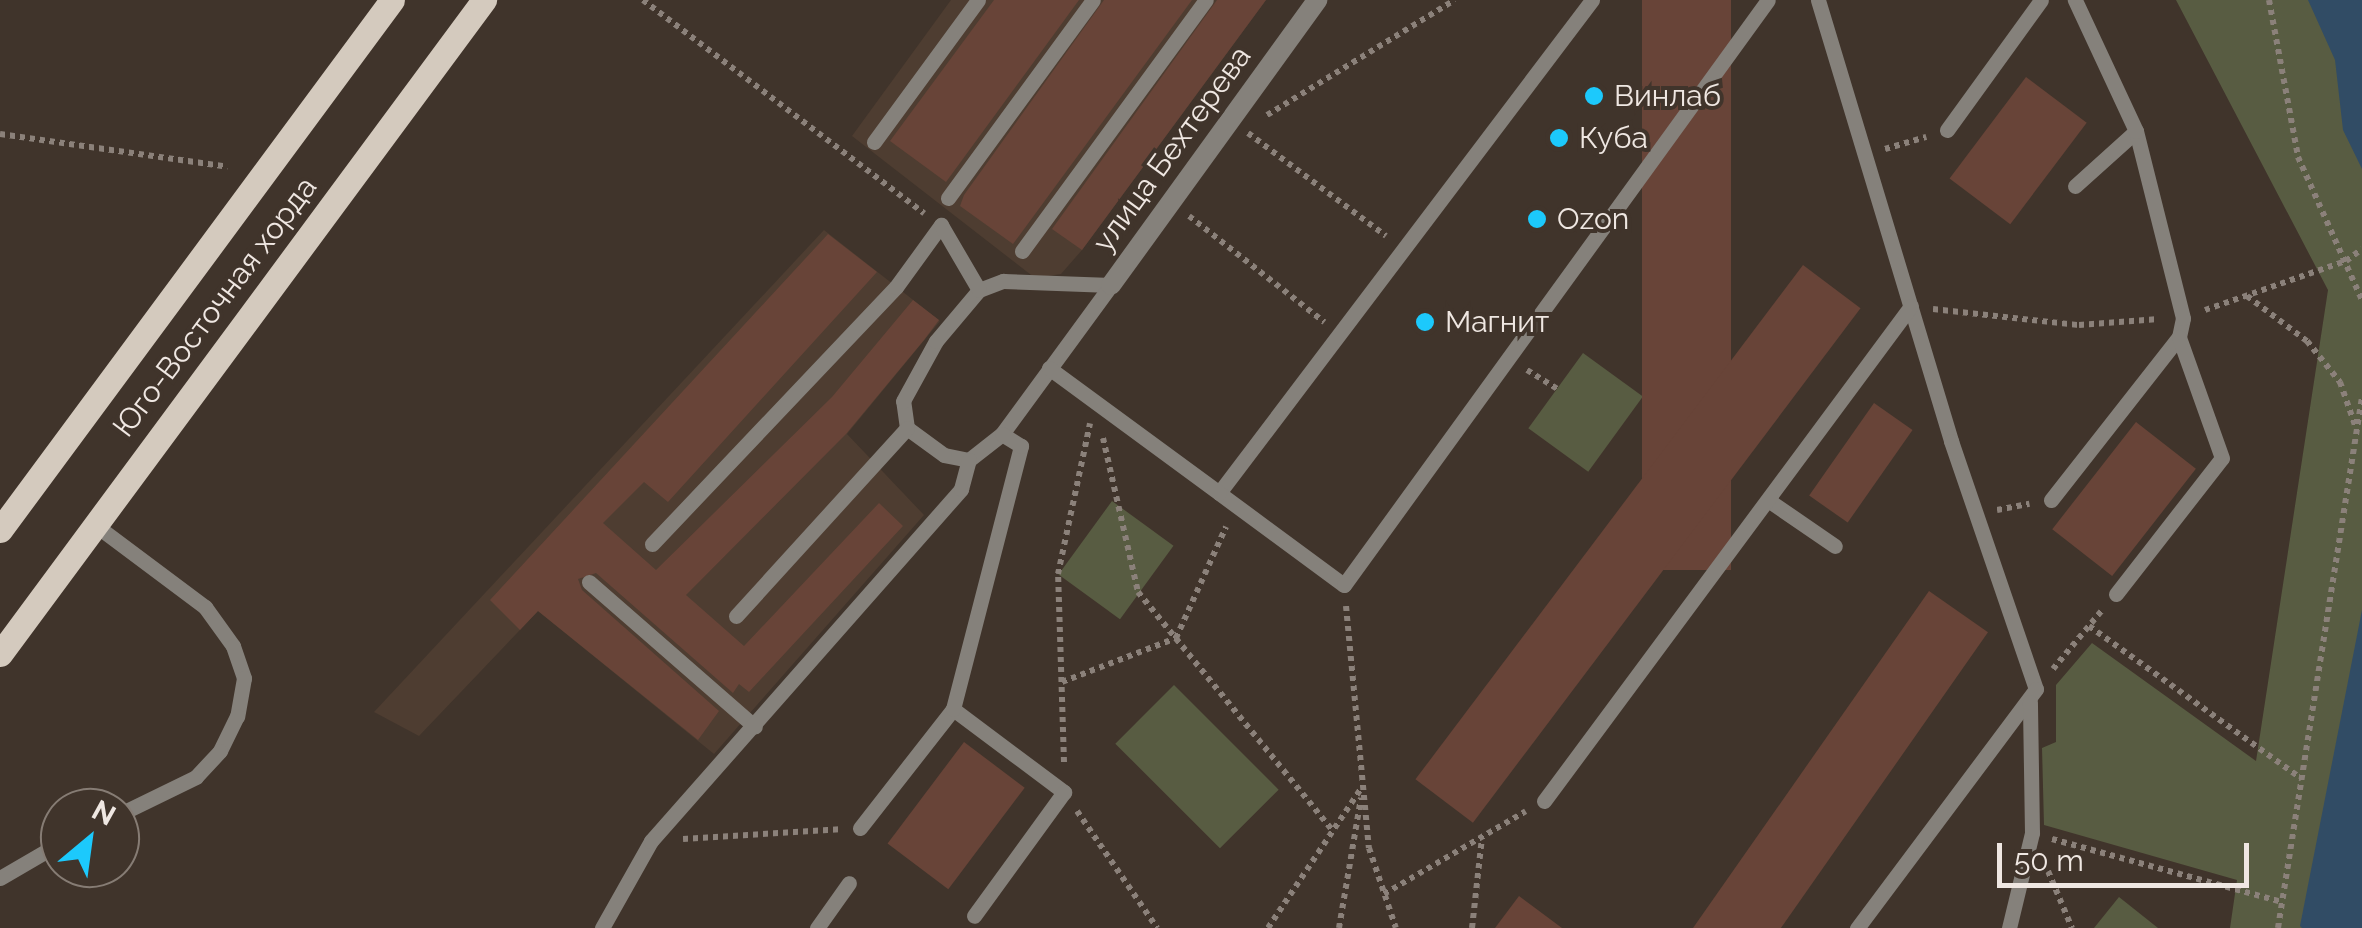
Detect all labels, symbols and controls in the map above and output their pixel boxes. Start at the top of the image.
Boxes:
street label: улица Бехтерева [1085,39,1259,259]
place label: Винлаб [1614,78,1721,114]
marker: Винлаб [1583,85,1605,107]
place label: Куба [1579,120,1648,156]
marker: Куба [1548,127,1570,149]
street label: Юго-Восточная хорда [105,170,325,444]
place label: Ozon [1557,201,1629,237]
marker: Ozon [1526,208,1548,230]
place label: Магнит [1445,304,1549,340]
marker: Магнит [1414,311,1436,333]
north arrow [40,788,140,888]
text: N [86,793,121,833]
scale bar [2002,823,2254,885]
text: 50 m [2014,843,2084,878]

